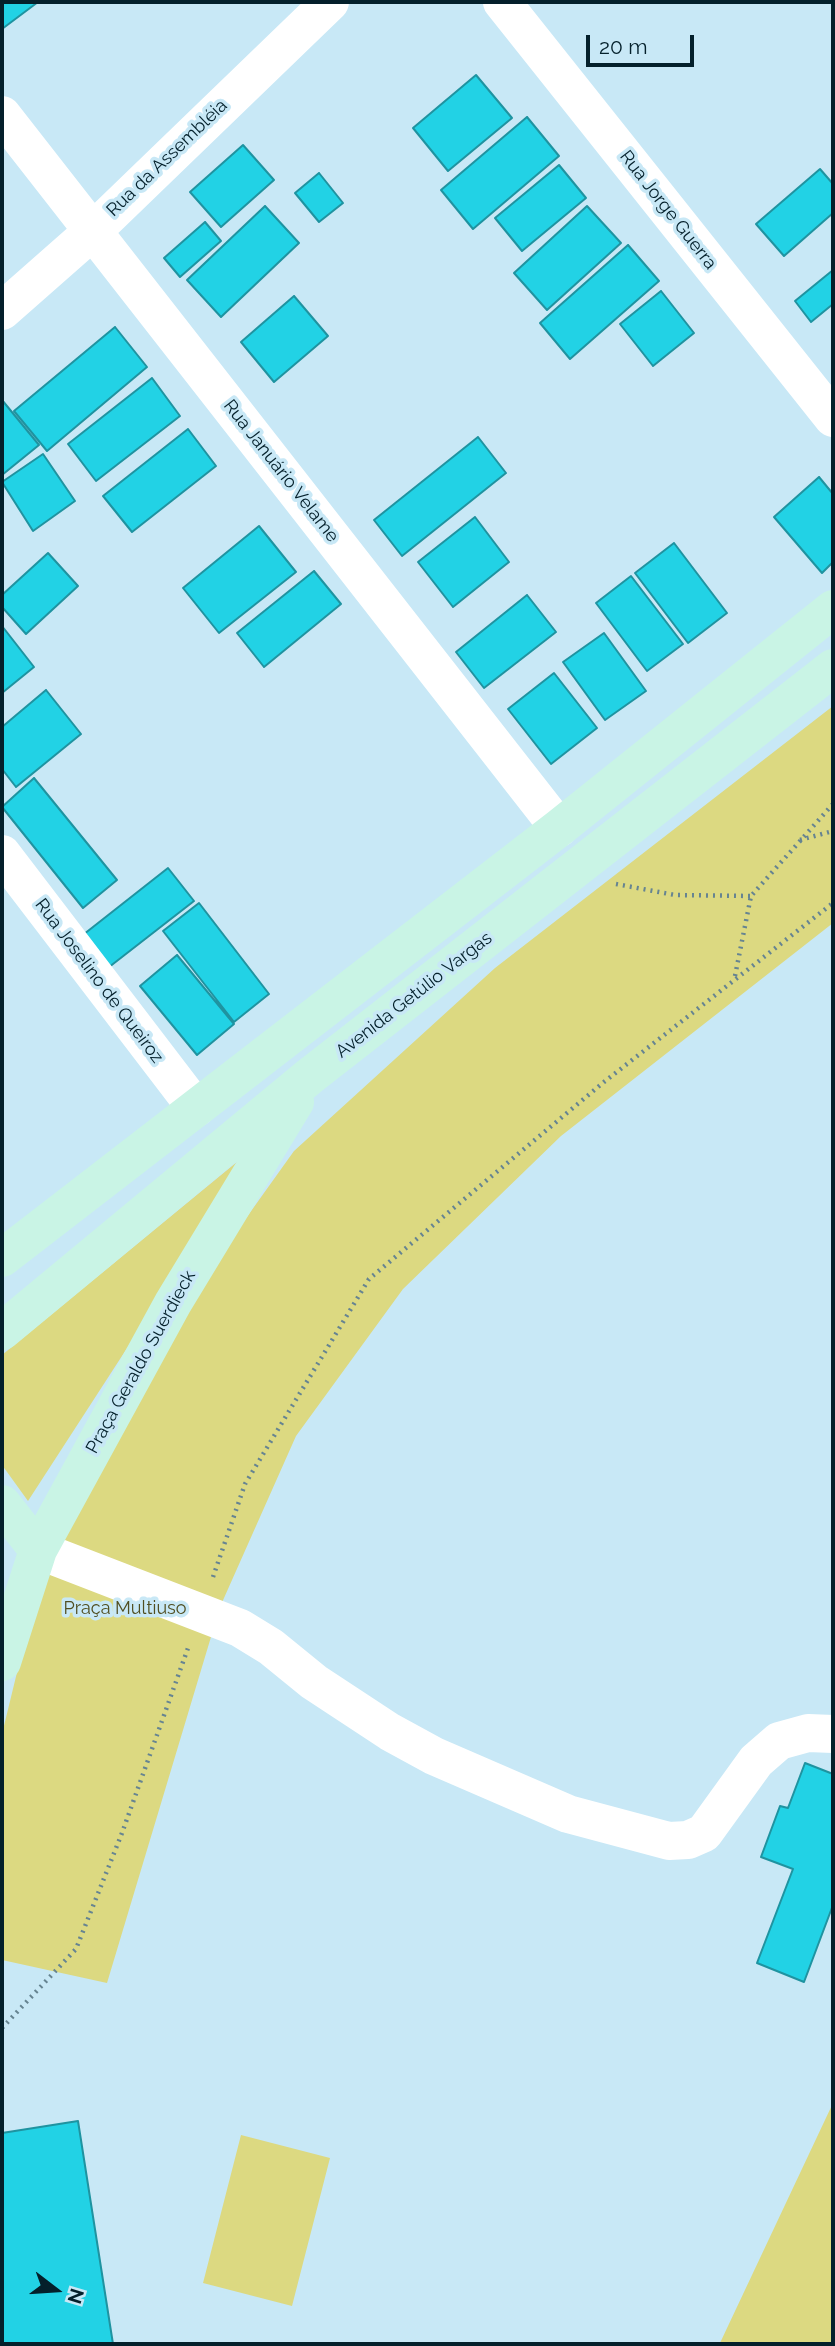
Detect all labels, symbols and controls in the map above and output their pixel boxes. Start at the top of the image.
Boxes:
scale bar [590,21,698,65]
text: 20 m [599,34,647,59]
street label: Rua da Assembléia [102,95,232,221]
street label: Rua Jorge Guerra [615,146,721,274]
street label: Rua Januário Velame [219,395,343,547]
street label: Rua Joselino de Queiroz [30,895,168,1067]
street label: Avenida Getúlio Vargas [332,927,496,1063]
street label: Praça Geraldo Suerdieck [82,1267,200,1457]
park label: Praça Multiuso [64,1598,186,1620]
north arrow [21,2255,91,2325]
text: N [63,2286,89,2306]

